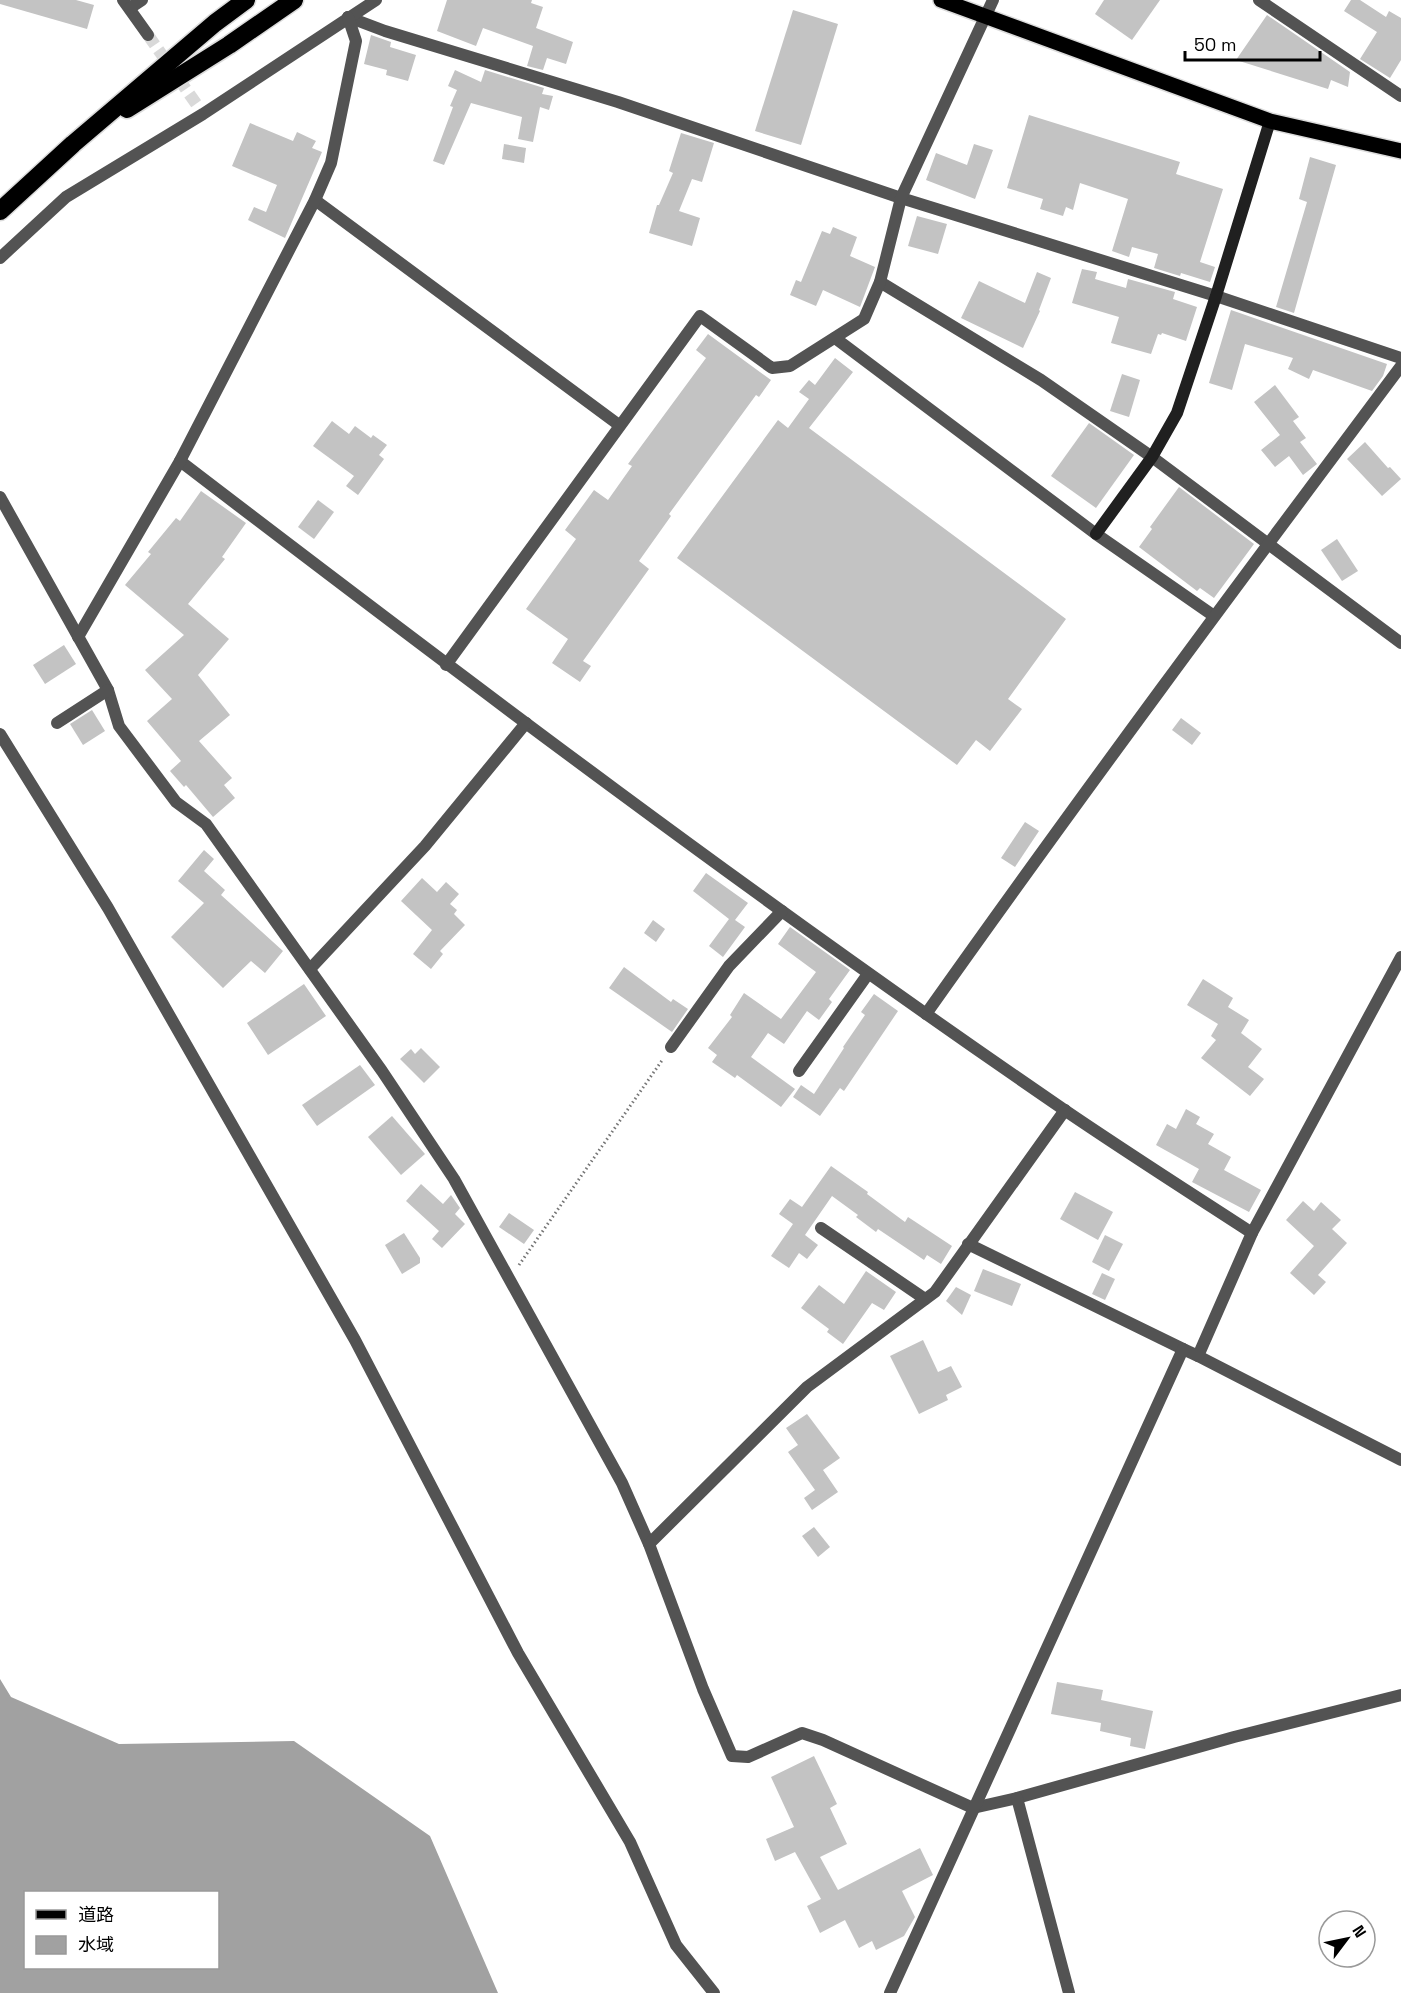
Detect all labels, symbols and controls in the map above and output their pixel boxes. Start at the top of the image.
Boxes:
scale bar [1185,24,1320,62]
text: 50 m [1194,33,1236,56]
legend [24,1891,219,1969]
text: 道路 [78,1903,114,1926]
north arrow [1317,1909,1377,1969]
text: N [1348,1921,1371,1941]
text: 水域 [78,1933,114,1956]

